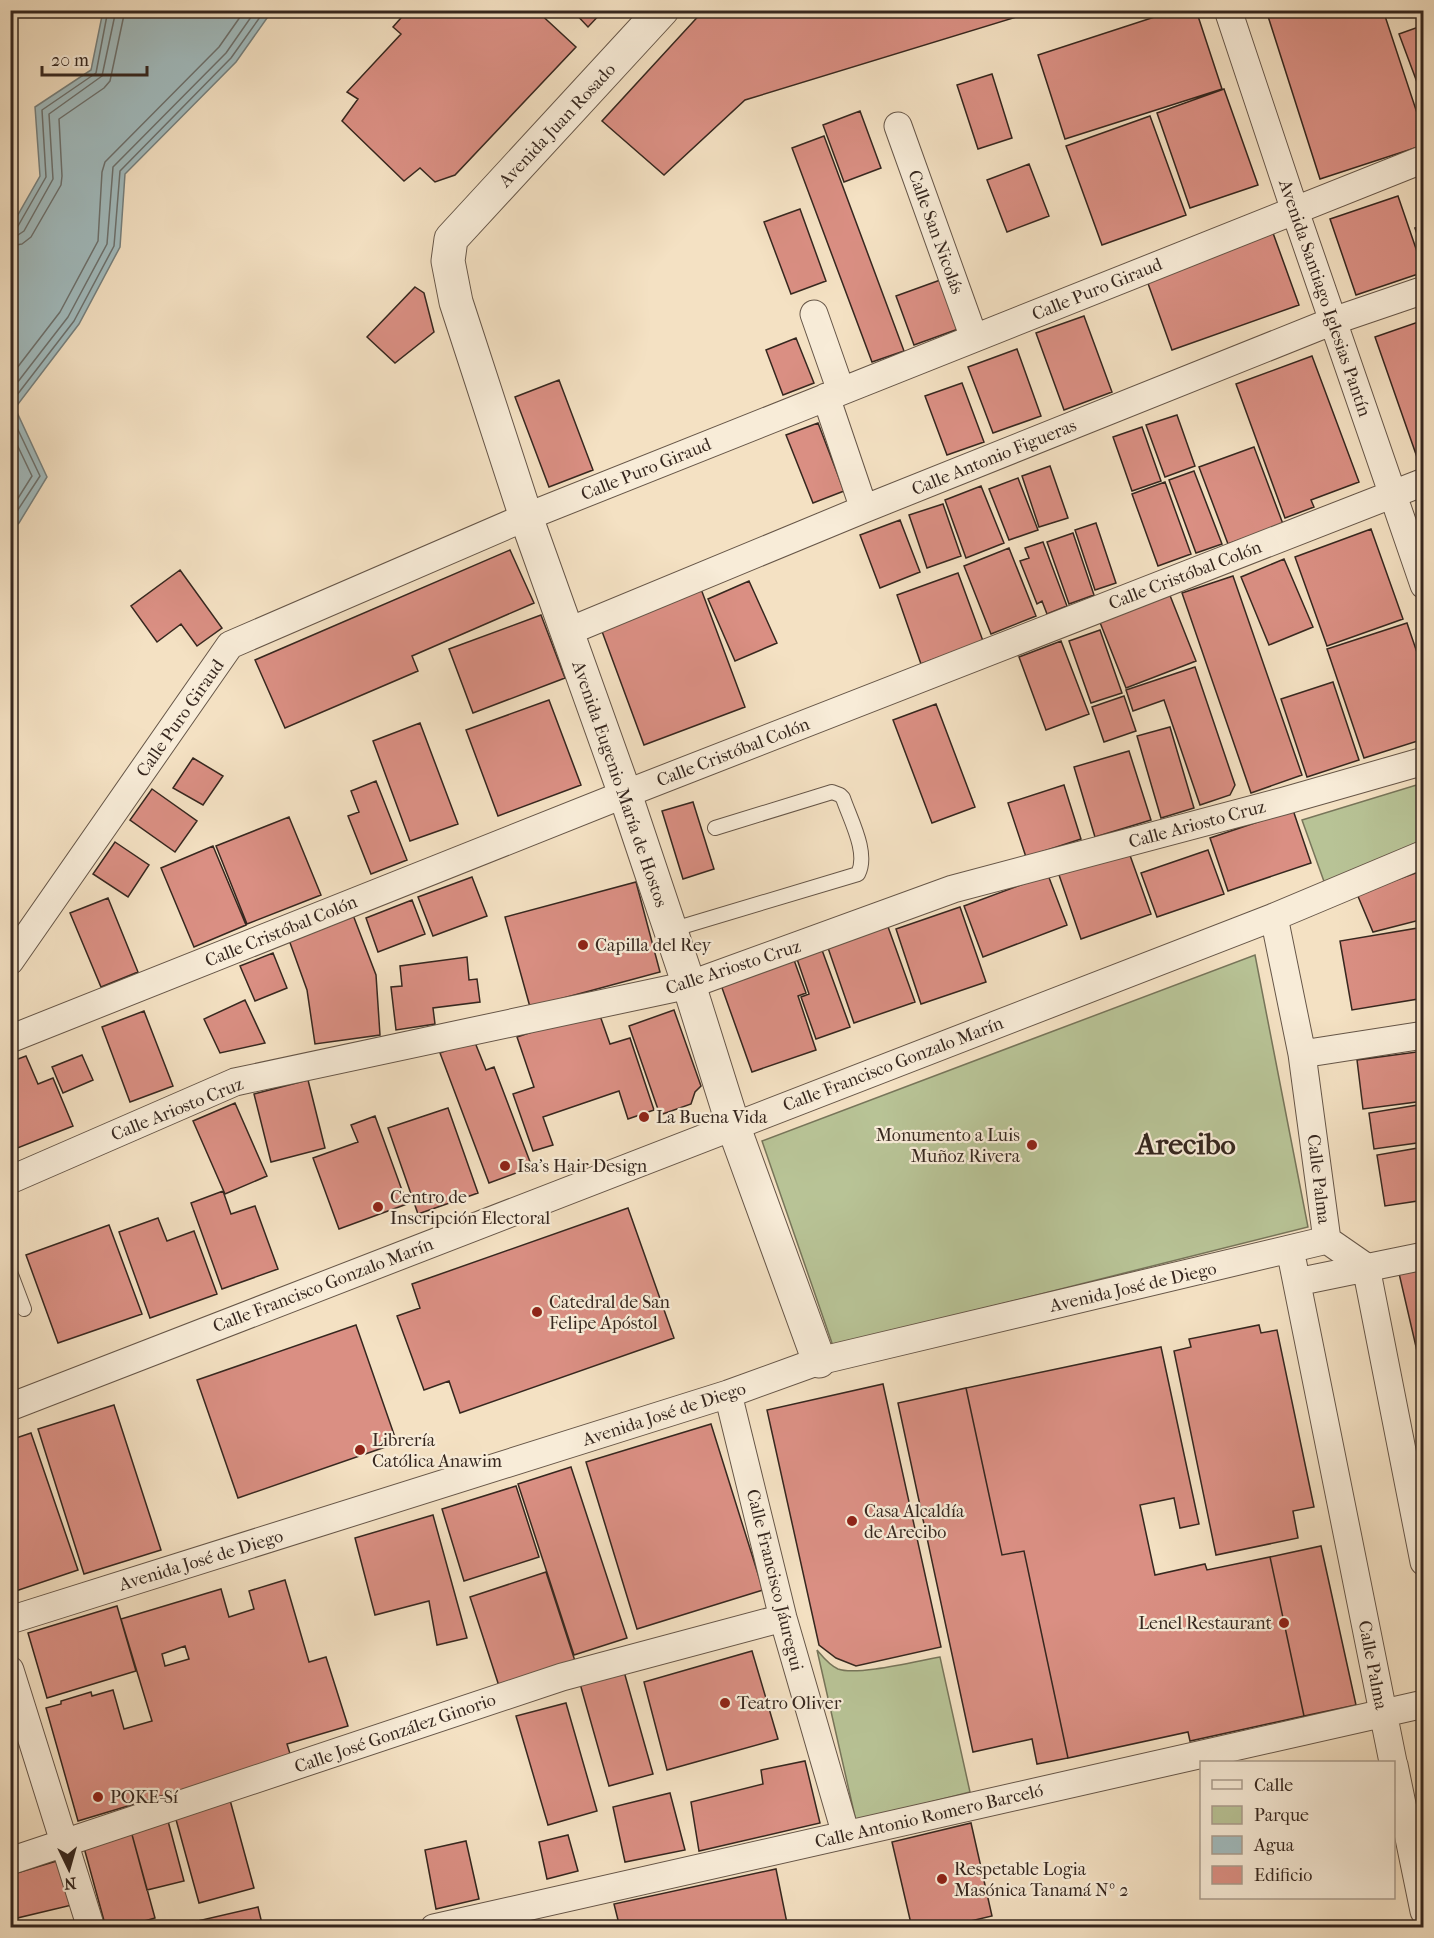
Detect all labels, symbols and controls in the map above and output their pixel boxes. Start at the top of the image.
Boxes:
scale bar [42,39,147,77]
text: 20 m [51,50,89,71]
street label: Avenida Juan Rosado [494,59,620,192]
street label: Calle San Nicolás [903,167,968,297]
street label: Avenida Santiago Iglesias Pantín [1274,176,1375,420]
street label: Calle Puro Giraud [1029,254,1166,325]
street label: Calle Antonio Figueras [909,415,1080,500]
street label: Calle Puro Giraud [578,434,715,505]
street label: Calle Cristóbal Colón [1106,536,1265,614]
street label: Calle Puro Giraud [132,655,229,781]
street label: Avenida Eugenio María de Hostos [567,657,672,910]
street label: Calle Cristóbal Colón [654,713,813,791]
street label: Calle Ariosto Cruz [1126,796,1268,853]
street label: Calle Cristóbal Colón [202,891,361,972]
place label: Capilla del Rey [595,935,713,956]
street label: Calle Ariosto Cruz [663,936,803,999]
marker: Capilla del Rey [576,938,590,952]
street label: Calle Francisco Gonzalo Marín [780,1012,1007,1116]
street label: Calle Ariosto Cruz [108,1073,246,1146]
place label: La Buena Vida [656,1107,768,1128]
marker: La Buena Vida [637,1110,651,1124]
place label: Monumento a Luis Muñoz Rivera [876,1125,1021,1167]
district label: Arecibo [1134,1127,1236,1162]
street label: Calle Palma [1303,1133,1335,1226]
marker: Monumento a Luis Muñoz Rivera [1025,1138,1039,1152]
place label: Isa's Hair Design [517,1156,648,1177]
marker: Isa's Hair Design [498,1159,512,1173]
place label: Centro de Inscripción Electoral [390,1187,550,1229]
marker: Centro de Inscripción Electoral [371,1200,385,1214]
street label: Calle Francisco Gonzalo Marín [210,1233,437,1337]
street label: Avenida José de Diego [1047,1258,1219,1317]
place label: Catedral de San Felipe Apóstol [549,1292,671,1334]
marker: Catedral de San Felipe Apóstol [530,1305,544,1319]
street label: Avenida José de Diego [579,1378,748,1451]
place label: Librería Católica Anawim [372,1430,502,1472]
marker: Librería Católica Anawim [353,1443,367,1457]
street label: Calle Francisco Jáuregui [742,1487,807,1674]
place label: Casa Alcaldía de Arecibo [864,1501,965,1543]
marker: Casa Alcaldía de Arecibo [845,1514,859,1528]
street label: Avenida José de Diego [116,1526,286,1596]
place label: Lenel Restaurant [1138,1613,1273,1634]
marker: Lenel Restaurant [1277,1616,1291,1630]
street label: Calle Palma [1354,1619,1392,1712]
street label: Calle José González Ginorio [292,1689,499,1778]
place label: Teatro Oliver [737,1693,842,1714]
marker: Teatro Oliver [718,1696,732,1710]
legend [1200,1761,1395,1899]
text: Calle [1254,1775,1293,1796]
street label: Calle Antonio Romero Barceló [813,1780,1045,1853]
place label: POKE-Sí [110,1787,179,1808]
marker: POKE-Sí [91,1790,105,1804]
text: Parque [1254,1805,1309,1826]
text: Agua [1253,1835,1295,1856]
north arrow [39,1839,99,1899]
place label: Respetable Logia Masónica Tanamá Nº 2 [954,1859,1129,1901]
text: Edificio [1254,1865,1312,1886]
marker: Respetable Logia Masónica Tanamá Nº 2 [935,1872,949,1886]
text: N [63,1873,77,1894]

